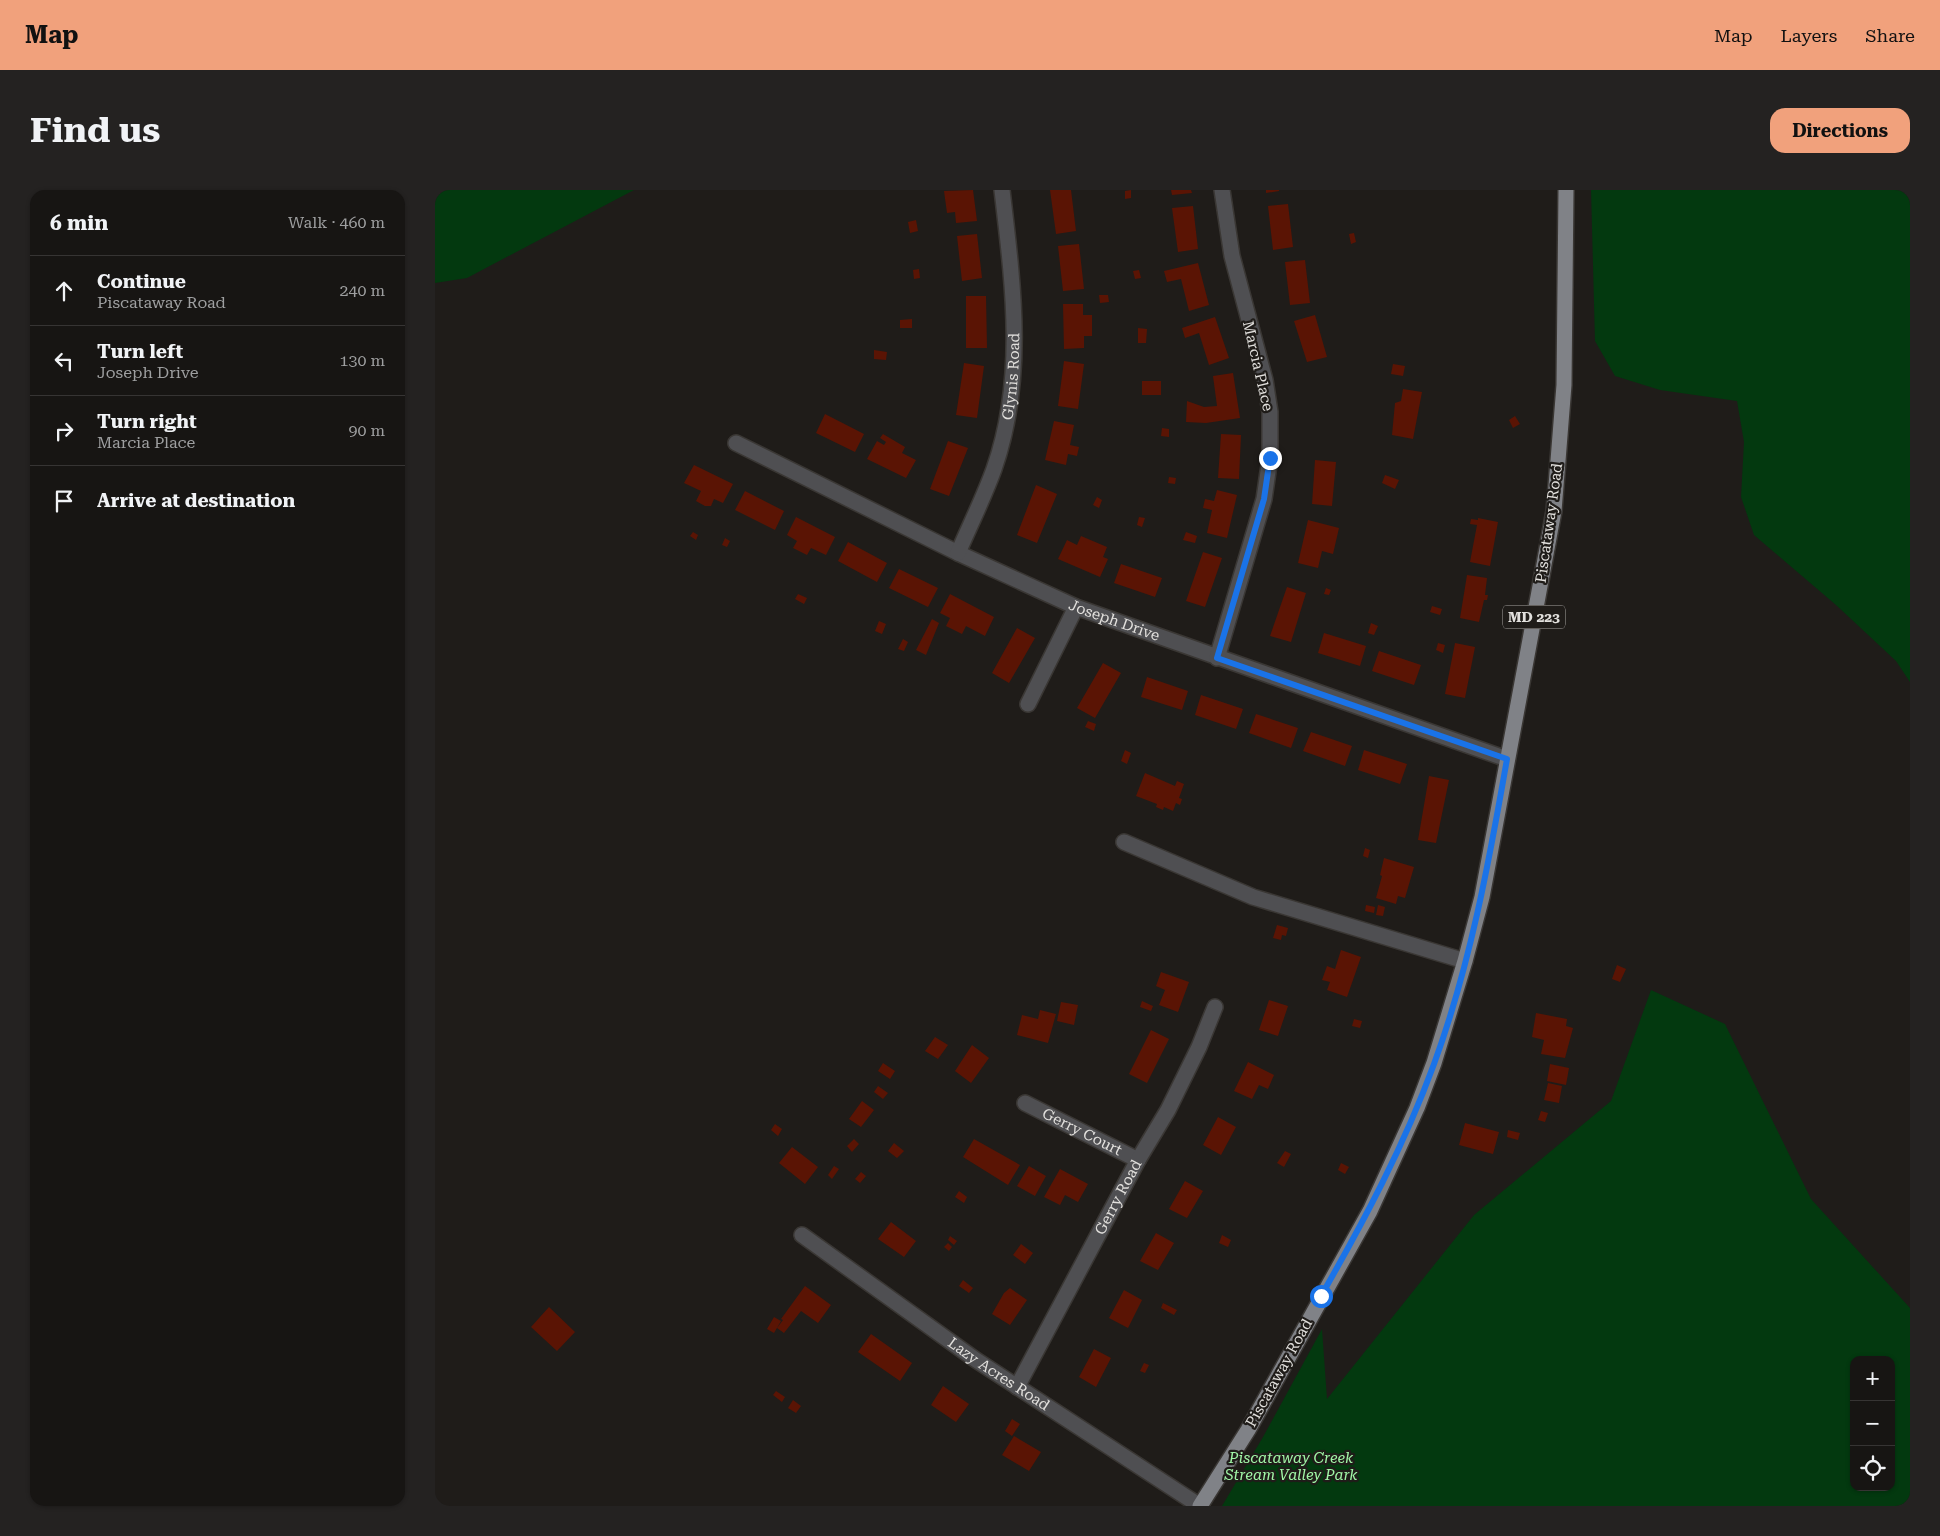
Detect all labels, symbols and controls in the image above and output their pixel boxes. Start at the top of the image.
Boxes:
text: Map [25,21,79,49]
text: Map [1714,25,1753,46]
text: Layers [1781,25,1837,46]
text: Share [1865,25,1915,46]
button: Directions [1770,108,1910,153]
text: Find us [30,110,160,151]
text: 6 min [50,211,108,235]
text: Walk · 460 m [288,213,385,232]
text: Continue [97,270,186,293]
icon: ahead [50,277,78,305]
text: 240 m [339,281,385,300]
text: Piscataway Road [97,293,226,312]
street label: Marcia Place [1239,319,1277,413]
street label: Glynis Road [998,332,1023,421]
text: Turn left [97,340,183,363]
icon: left [50,347,78,375]
text: 130 m [339,351,385,370]
text: Joseph Drive [97,363,199,382]
text: Turn right [97,410,197,433]
icon: right [50,417,78,445]
text: 90 m [348,421,385,440]
text: Marcia Place [97,433,195,452]
route end [1259,447,1282,470]
street label: Piscataway Road [1532,462,1566,584]
icon: arrive [50,487,78,515]
text: Arrive at destination [97,489,295,512]
street label: Joseph Drive [1066,596,1162,645]
road number: MD 223 [1503,606,1565,628]
street label: Gerry Court [1039,1104,1125,1160]
street label: Gerry Road [1091,1156,1146,1238]
route start [1310,1285,1333,1308]
street label: Piscataway Road [1242,1315,1316,1430]
street label: Lazy Acres Road [944,1334,1053,1415]
map controls [1850,1356,1895,1491]
button: + [1850,1356,1895,1401]
button: − [1850,1401,1895,1446]
button: locate [1850,1446,1895,1491]
park label: Piscataway Creek Stream Valley Park [1223,1449,1358,1484]

